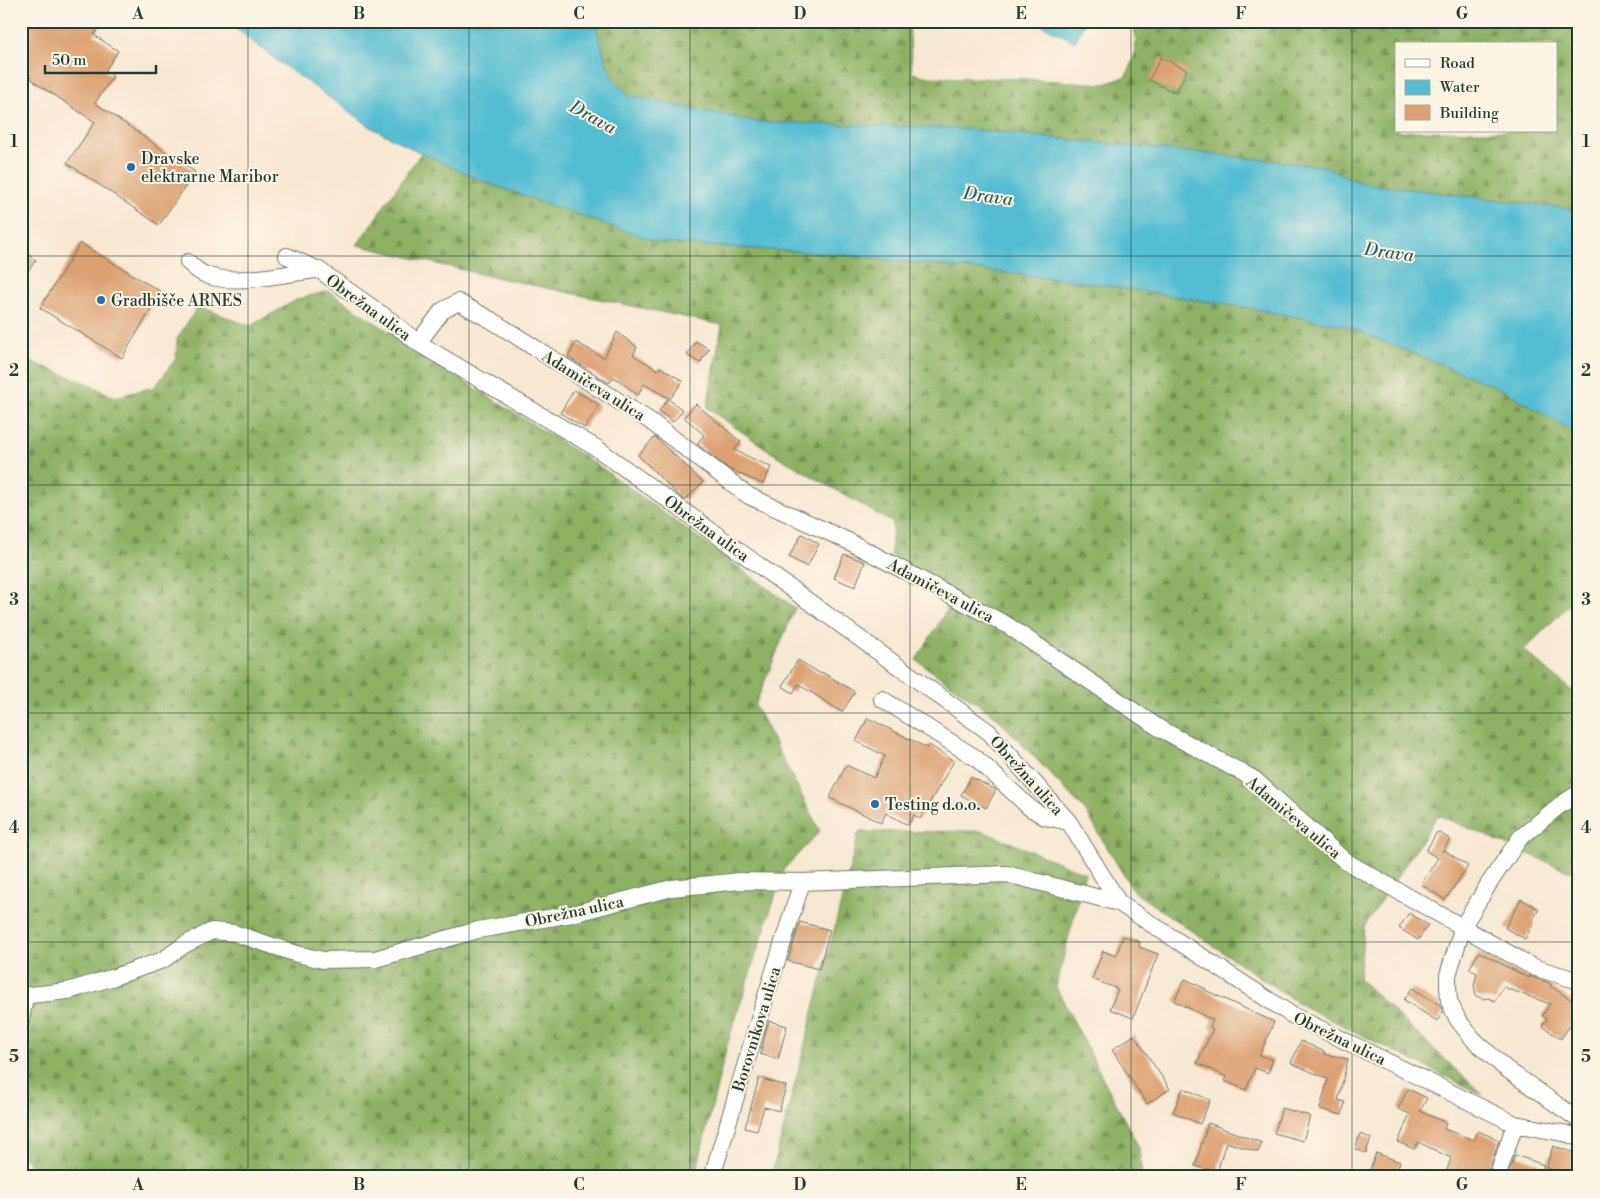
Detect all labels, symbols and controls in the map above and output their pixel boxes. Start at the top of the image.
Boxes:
text: A [131,4,144,24]
text: B [353,4,365,24]
text: C [573,4,585,24]
text: D [794,4,807,24]
text: E [1015,4,1027,24]
text: F [1235,4,1247,24]
text: G [1456,4,1469,24]
scale bar [45,42,156,74]
legend [1395,42,1558,132]
text: 50 m [52,51,86,70]
text: Road [1440,54,1475,73]
text: Water [1439,78,1480,97]
water label: Drava [565,95,621,140]
text: Building [1439,104,1499,123]
text: 1 [10,132,18,152]
text: 1 [1582,132,1590,152]
place label: Dravske elektrarne Maribor [141,149,279,187]
marker: Dravske elektrarne Maribor [125,161,137,173]
water label: Drava [961,181,1015,211]
water label: Drava [1362,237,1416,267]
street label: Obrežna ulica [322,270,416,346]
place label: Gradbišče ARNES [111,291,242,311]
marker: Gradbišče ARNES [95,294,107,306]
street label: Adamičeva ulica [537,346,650,426]
text: 2 [9,361,19,381]
text: 2 [1581,361,1591,381]
street label: Obrežna ulica [660,491,754,567]
street label: Adamičeva ulica [883,554,998,628]
text: 3 [9,590,19,610]
text: 3 [1581,590,1591,610]
street label: Obrežna ulica [985,732,1068,820]
street label: Adamičeva ulica [1241,772,1346,864]
place label: Testing d.o.o. [885,795,980,815]
marker: Testing d.o.o. [869,798,881,810]
text: 4 [9,818,20,838]
text: 4 [1581,818,1592,838]
street label: Obrežna ulica [523,892,626,932]
street label: Borovnikova ulica [728,963,786,1095]
street label: Obrežna ulica [1290,1008,1390,1070]
text: 5 [9,1047,19,1067]
text: 5 [1581,1047,1591,1067]
text: A [131,1175,144,1195]
text: B [353,1175,365,1195]
text: C [573,1175,585,1195]
text: D [794,1175,807,1195]
text: E [1015,1175,1027,1195]
text: F [1235,1175,1247,1195]
text: G [1456,1175,1469,1195]

